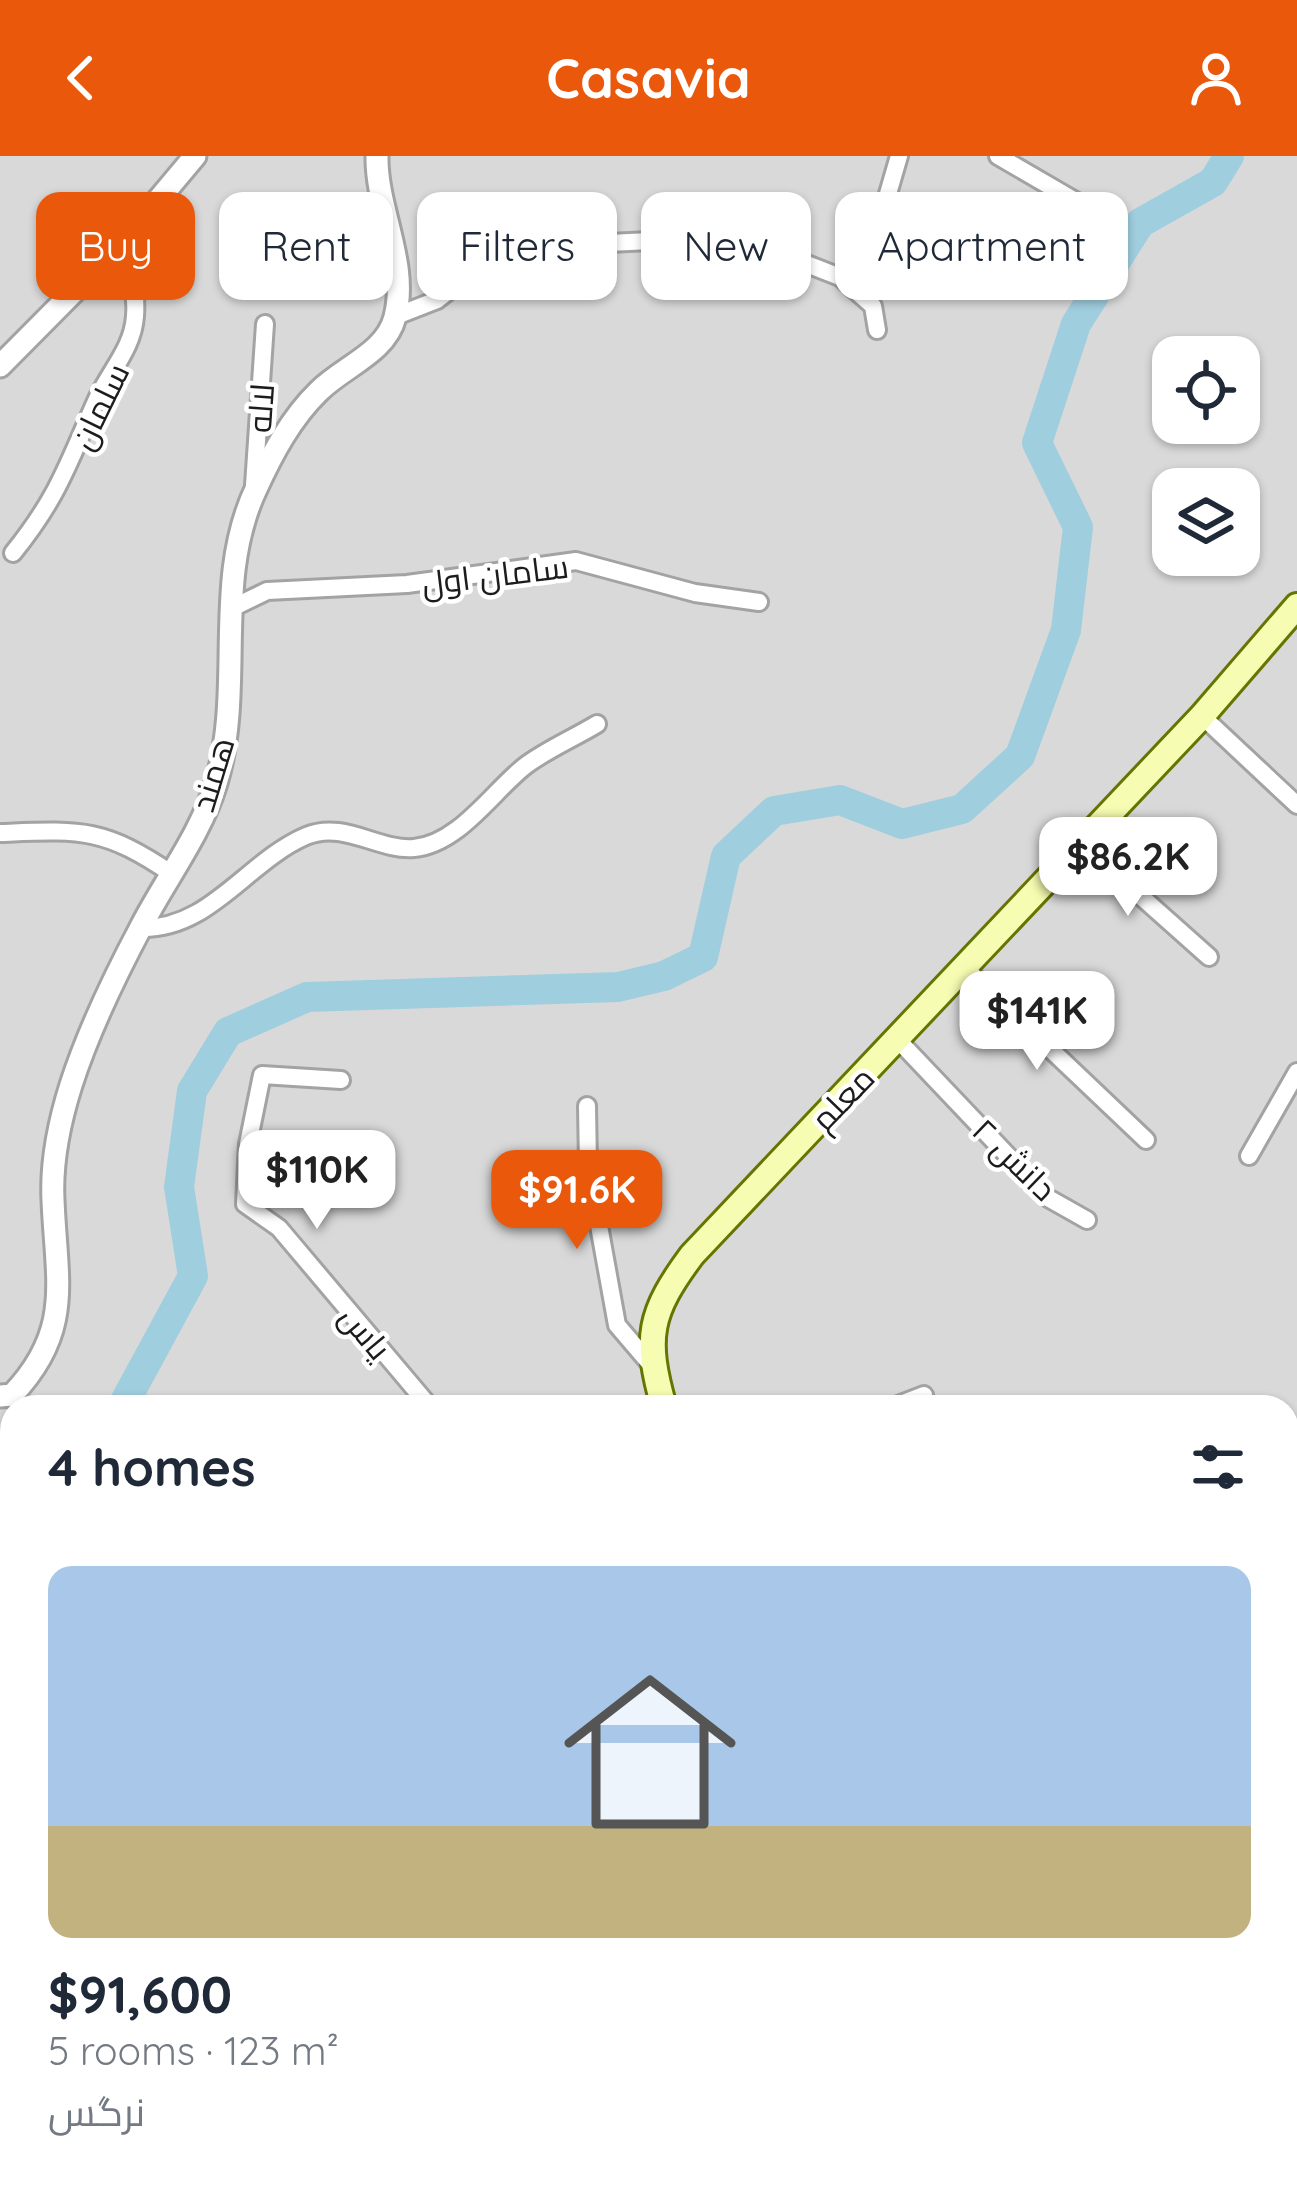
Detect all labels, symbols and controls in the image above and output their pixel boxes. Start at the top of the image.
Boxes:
text: Casavia [546,44,751,112]
icon: back [48,45,114,111]
icon: person [1183,45,1249,111]
chip: Buy [36,192,195,300]
chip: Rent [219,192,393,300]
chip: Filters [417,192,617,300]
chip: New [641,192,811,300]
chip: Apartment [835,192,1128,300]
map controls [1152,336,1260,576]
button: locate [1152,336,1260,444]
street label: سلمان [61,356,137,456]
street label: لاله [238,382,282,434]
button: layers [1152,468,1260,576]
street label: سامان اول [419,545,571,603]
street label: همند [181,732,243,816]
pin: $86.2K [1030,817,1226,919]
text: $86.2K [1066,831,1190,880]
pin: $141K [953,971,1121,1073]
text: $141K [987,985,1087,1034]
street label: معلم [802,1057,885,1141]
street label: دانش ۲ [964,1109,1066,1210]
pin: $110K [233,1130,401,1232]
text: $110K [265,1144,369,1193]
pin: $91.6K [479,1150,675,1252]
text: $91.6K [518,1164,636,1213]
street label: یاس [331,1296,401,1368]
icon: filters [1185,1434,1251,1500]
text: 4 homes [48,1435,256,1499]
icon: home [542,1644,758,1860]
text: $91,600 [48,1962,232,2026]
text: 5 rooms · 123 m² [48,2026,339,2075]
text: نرگس [48,2087,145,2136]

